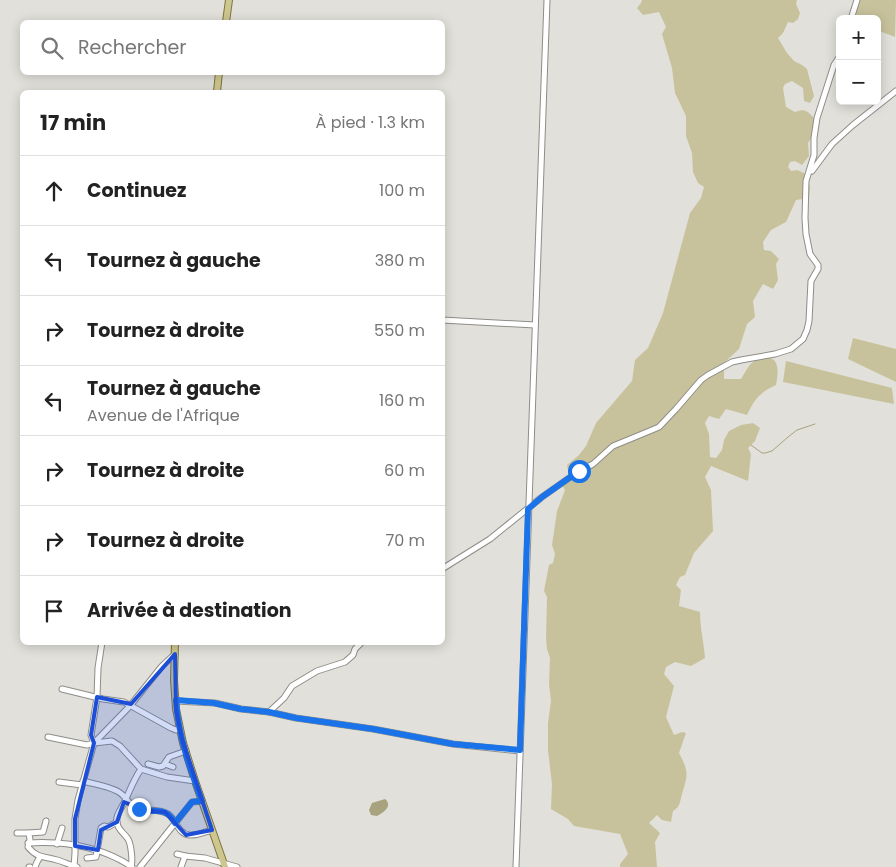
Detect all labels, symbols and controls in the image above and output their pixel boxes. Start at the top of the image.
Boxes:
map controls [836,15,881,105]
button: + [836,15,881,60]
search box [20,20,445,75]
icon: search [38,34,66,62]
text: Rechercher [78,34,186,61]
button: − [836,60,881,105]
text: 17 min [40,108,106,137]
text: À pied · 1.3 km [316,111,425,134]
icon: ahead [40,177,68,205]
text: Continuez [87,177,186,204]
text: 100 m [379,179,425,202]
icon: left [40,247,68,275]
text: Tournez à gauche [87,247,261,274]
text: 380 m [375,249,425,272]
icon: right [40,317,68,345]
text: Tournez à droite [87,317,244,344]
text: 550 m [374,319,425,342]
text: Tournez à gauche [87,375,261,402]
icon: left [40,387,68,415]
text: 160 m [379,389,425,412]
text: Avenue de l'Afrique [87,404,240,427]
icon: right [40,457,68,485]
text: Tournez à droite [87,457,244,484]
text: 60 m [384,459,425,482]
route start [568,460,591,483]
icon: right [40,527,68,555]
text: Tournez à droite [87,527,244,554]
text: 70 m [385,529,425,552]
icon: arrive [40,597,68,625]
text: Arrivée à destination [87,597,292,624]
route end [128,798,151,821]

